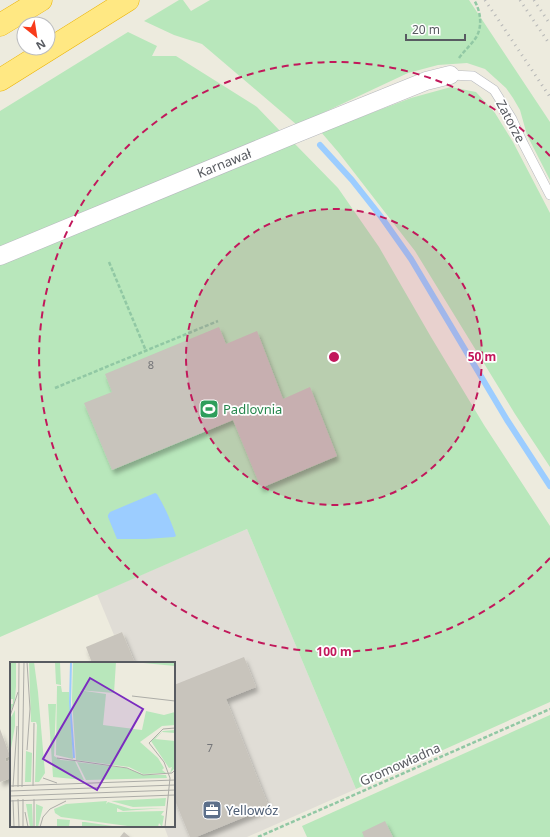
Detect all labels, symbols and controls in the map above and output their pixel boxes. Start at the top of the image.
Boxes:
north arrow [16,16,56,56]
scale bar [406,16,465,42]
text: 20 m [412,21,440,38]
text: N [34,36,49,54]
street label: Zatorze [492,96,530,146]
street label: Karnawał [194,144,254,182]
text: 50 m [468,348,496,365]
centre of rings [327,350,341,364]
house number: 8 [148,357,154,372]
sports icon: Padlovnia [198,398,220,420]
place label: Padlovnia [223,400,282,418]
text: 100 m [316,643,352,660]
inset map [10,662,175,827]
street label: Gromowładna [357,738,443,790]
house number: 7 [207,740,213,755]
office icon: Yellowóz [201,799,223,821]
place label: Yellowóz [226,801,278,819]

